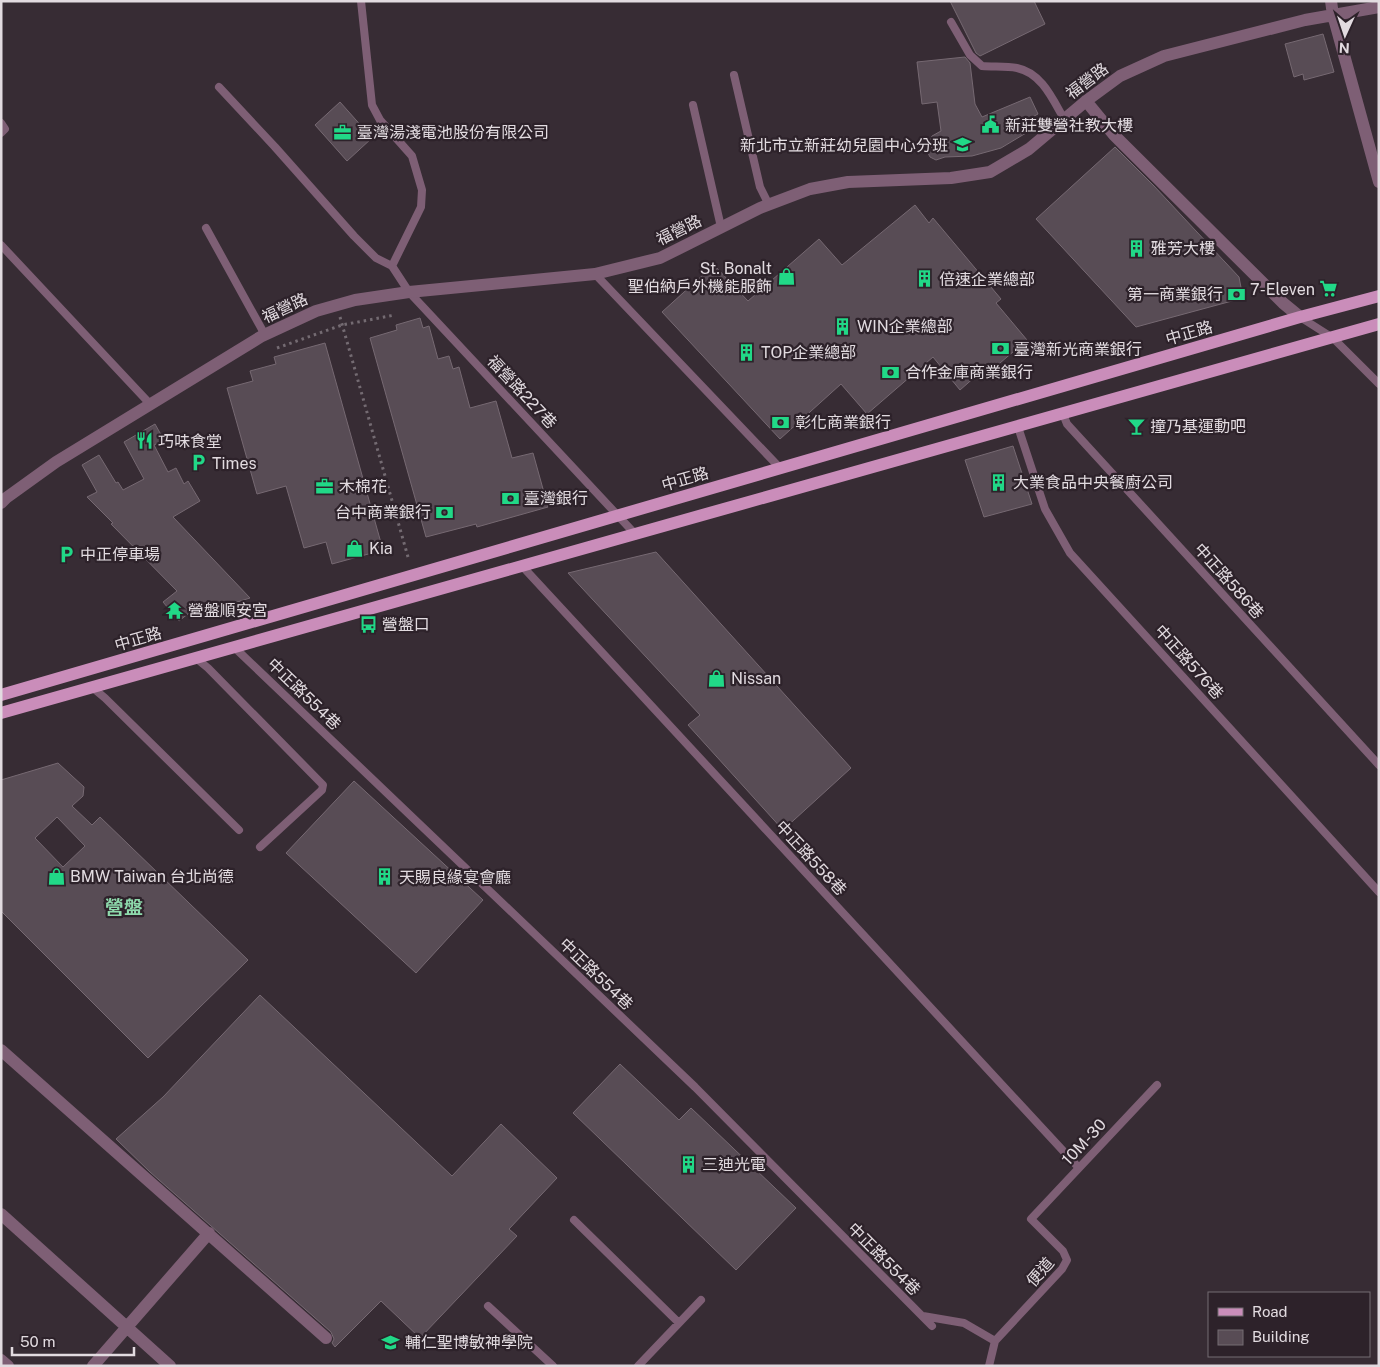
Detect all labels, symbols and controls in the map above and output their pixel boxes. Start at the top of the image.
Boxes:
north arrow [1320,10,1370,60]
text: N [1338,40,1350,56]
street label: 福營路 [1062,59,1112,103]
public building icon: 新莊雙營社教大樓 [981,115,1001,135]
place label: 新莊雙營社教大樓 [1005,116,1133,135]
office icon: 臺灣湯淺電池股份有限公司 [333,122,353,142]
place label: 臺灣湯淺電池股份有限公司 [357,123,549,142]
school or university icon: 新北市立新莊幼兒園中心分班 [952,135,972,155]
place label: 新北市立新莊幼兒園中心分班 [740,136,948,155]
street label: 福營路 [653,211,705,249]
building icon: 雅芳大樓 [1127,238,1147,258]
place label: 雅芳大樓 [1151,239,1215,258]
place label: St. Bonalt 聖伯納戶外機能服飾 [628,259,772,296]
shop icon: St. Bonalt 聖伯納戶外機能服飾 [776,267,796,287]
building icon: 倍速企業總部 [915,269,935,289]
place label: 倍速企業總部 [939,270,1035,289]
supermarket icon: 7-Eleven [1319,279,1339,299]
place label: 7-Eleven [1250,280,1315,299]
bank icon: 第一商業銀行 [1227,284,1247,304]
place label: 第一商業銀行 [1127,285,1223,304]
street label: 福營路 [259,289,311,327]
building icon: WIN企業總部 [833,316,853,336]
place label: WIN企業總部 [857,317,953,336]
street label: 中正路 [1163,317,1215,349]
bank icon: 臺灣新光商業銀行 [990,339,1010,359]
place label: 臺灣新光商業銀行 [1014,340,1142,359]
building icon: TOP企業總部 [737,342,757,362]
place label: TOP企業總部 [761,343,856,362]
street label: 福營路227巷 [483,352,561,432]
bank icon: 合作金庫商業銀行 [881,362,901,382]
place label: 合作金庫商業銀行 [905,363,1033,382]
bank icon: 彰化商業銀行 [771,412,791,432]
place label: 彰化商業銀行 [795,413,891,432]
bar icon: 撞乃基運動吧 [1126,416,1146,436]
place label: 撞乃基運動吧 [1150,417,1246,436]
restaurant icon: 巧味食堂 [134,431,154,451]
place label: 巧味食堂 [158,432,222,451]
parking icon: Times [188,453,208,473]
place label: Times [212,454,257,473]
street label: 中正路 [659,463,711,495]
building icon: 大業食品中央餐廚公司 [989,472,1009,492]
place label: 大業食品中央餐廚公司 [1013,473,1173,492]
office icon: 木棉花 [315,476,335,496]
place label: 木棉花 [339,477,387,496]
bank icon: 臺灣銀行 [500,488,520,508]
place label: 臺灣銀行 [524,489,588,508]
bank icon: 台中商業銀行 [435,502,455,522]
place label: 台中商業銀行 [335,503,431,522]
shop icon: Kia [345,538,365,558]
place label: Kia [369,539,393,558]
street label: 中正路586巷 [1190,540,1268,622]
parking icon: 中正停車場 [56,544,76,564]
place label: 中正停車場 [80,545,160,564]
temple icon: 營盤順安宮 [164,600,184,620]
place label: 營盤順安宮 [188,601,268,620]
bus stop icon: 營盤口 [358,614,378,634]
place label: 營盤口 [382,615,430,634]
street label: 中正路576巷 [1151,621,1227,703]
street label: 中正路 [112,623,164,655]
street label: 中正路554巷 [263,654,345,734]
shop icon: Nissan [707,668,727,688]
place label: Nissan [731,669,781,688]
street label: 中正路558巷 [772,817,850,899]
shop icon: BMW Taiwan 台北尚德 [46,866,66,886]
place label: BMW Taiwan 台北尚德 [70,867,234,886]
building icon: 天賜良緣宴會廳 [375,867,395,887]
place label: 天賜良緣宴會廳 [399,868,511,887]
district label: 營盤 [105,896,143,918]
street label: 中正路554巷 [555,934,637,1014]
street label: 10M-30 [1058,1115,1110,1169]
building icon: 三迪光電 [678,1154,698,1174]
place label: 三迪光電 [702,1155,766,1174]
street label: 中正路554巷 [844,1219,924,1299]
street label: 便道 [1022,1254,1058,1290]
legend [1208,1292,1370,1357]
text: Road [1252,1303,1288,1320]
scale bar [12,1324,135,1356]
text: Building [1252,1328,1310,1345]
school or university icon: 輔仁聖博敏神學院 [381,1332,401,1352]
text: 50 m [20,1333,55,1350]
place label: 輔仁聖博敏神學院 [405,1333,533,1352]

